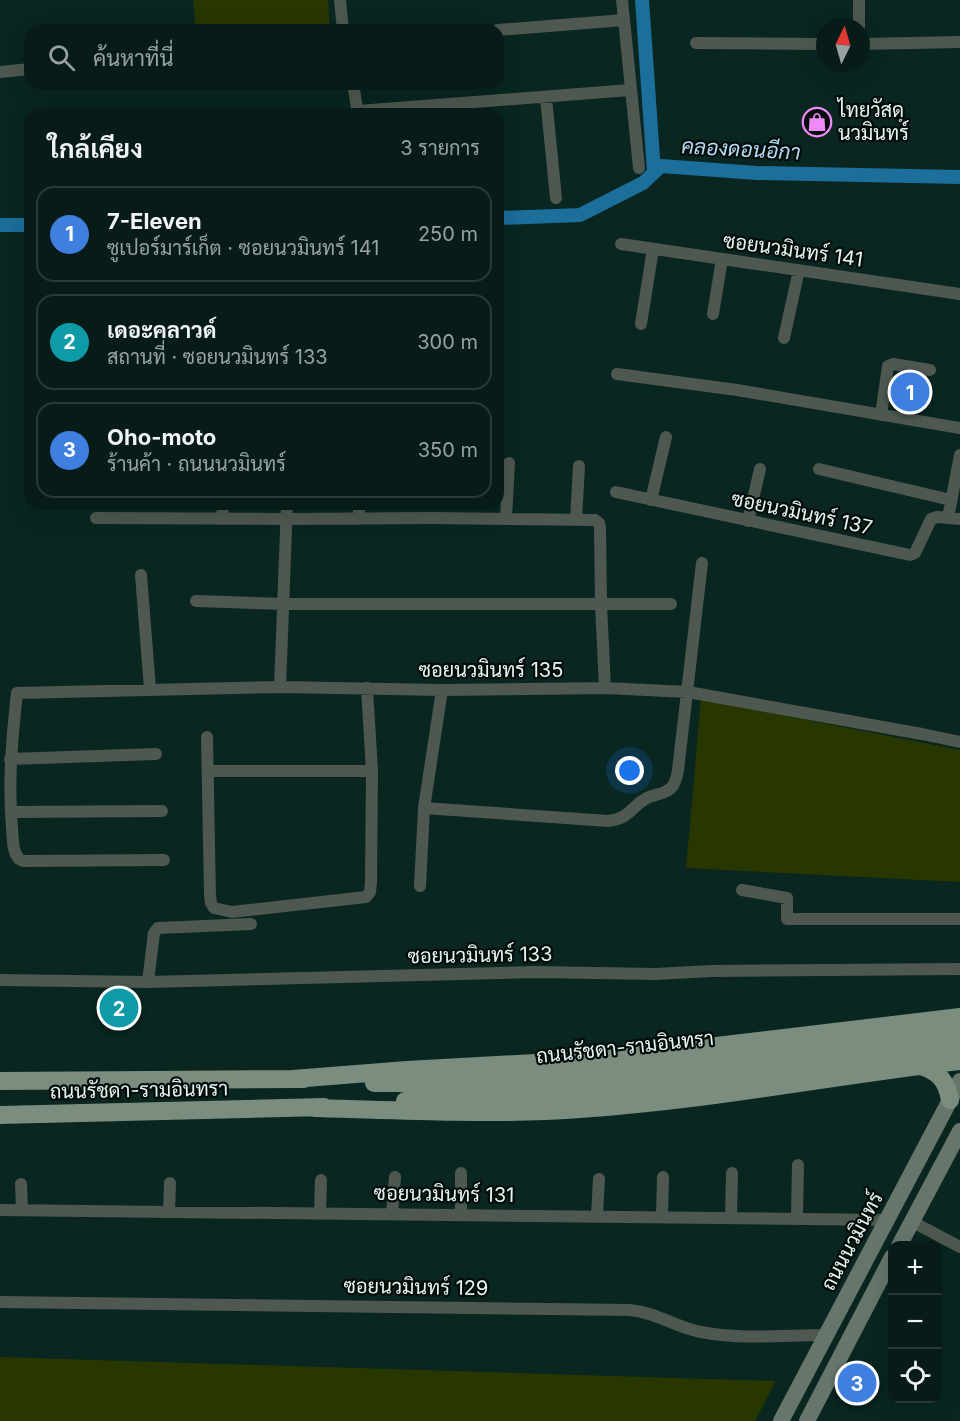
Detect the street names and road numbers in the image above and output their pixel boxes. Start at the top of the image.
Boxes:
street label: ซอยนวมินทร์ 141 [722,226,865,272]
street label: ซอยนวมินทร์ 137 [729,484,875,540]
street label: ซอยนวมินทร์ 135 [419,656,563,682]
street label: ซอยนวมินทร์ 133 [407,940,553,968]
street label: ถนนรัชดา-รามอินทรา [535,1026,715,1068]
street label: ถนนรัชดา-รามอินทรา [50,1076,228,1104]
street label: ซอยนวมินทร์ 131 [374,1179,515,1207]
street label: ถนนนวมินทร์ [814,1187,888,1294]
street label: ซอยนวมินทร์ 129 [343,1272,489,1300]

